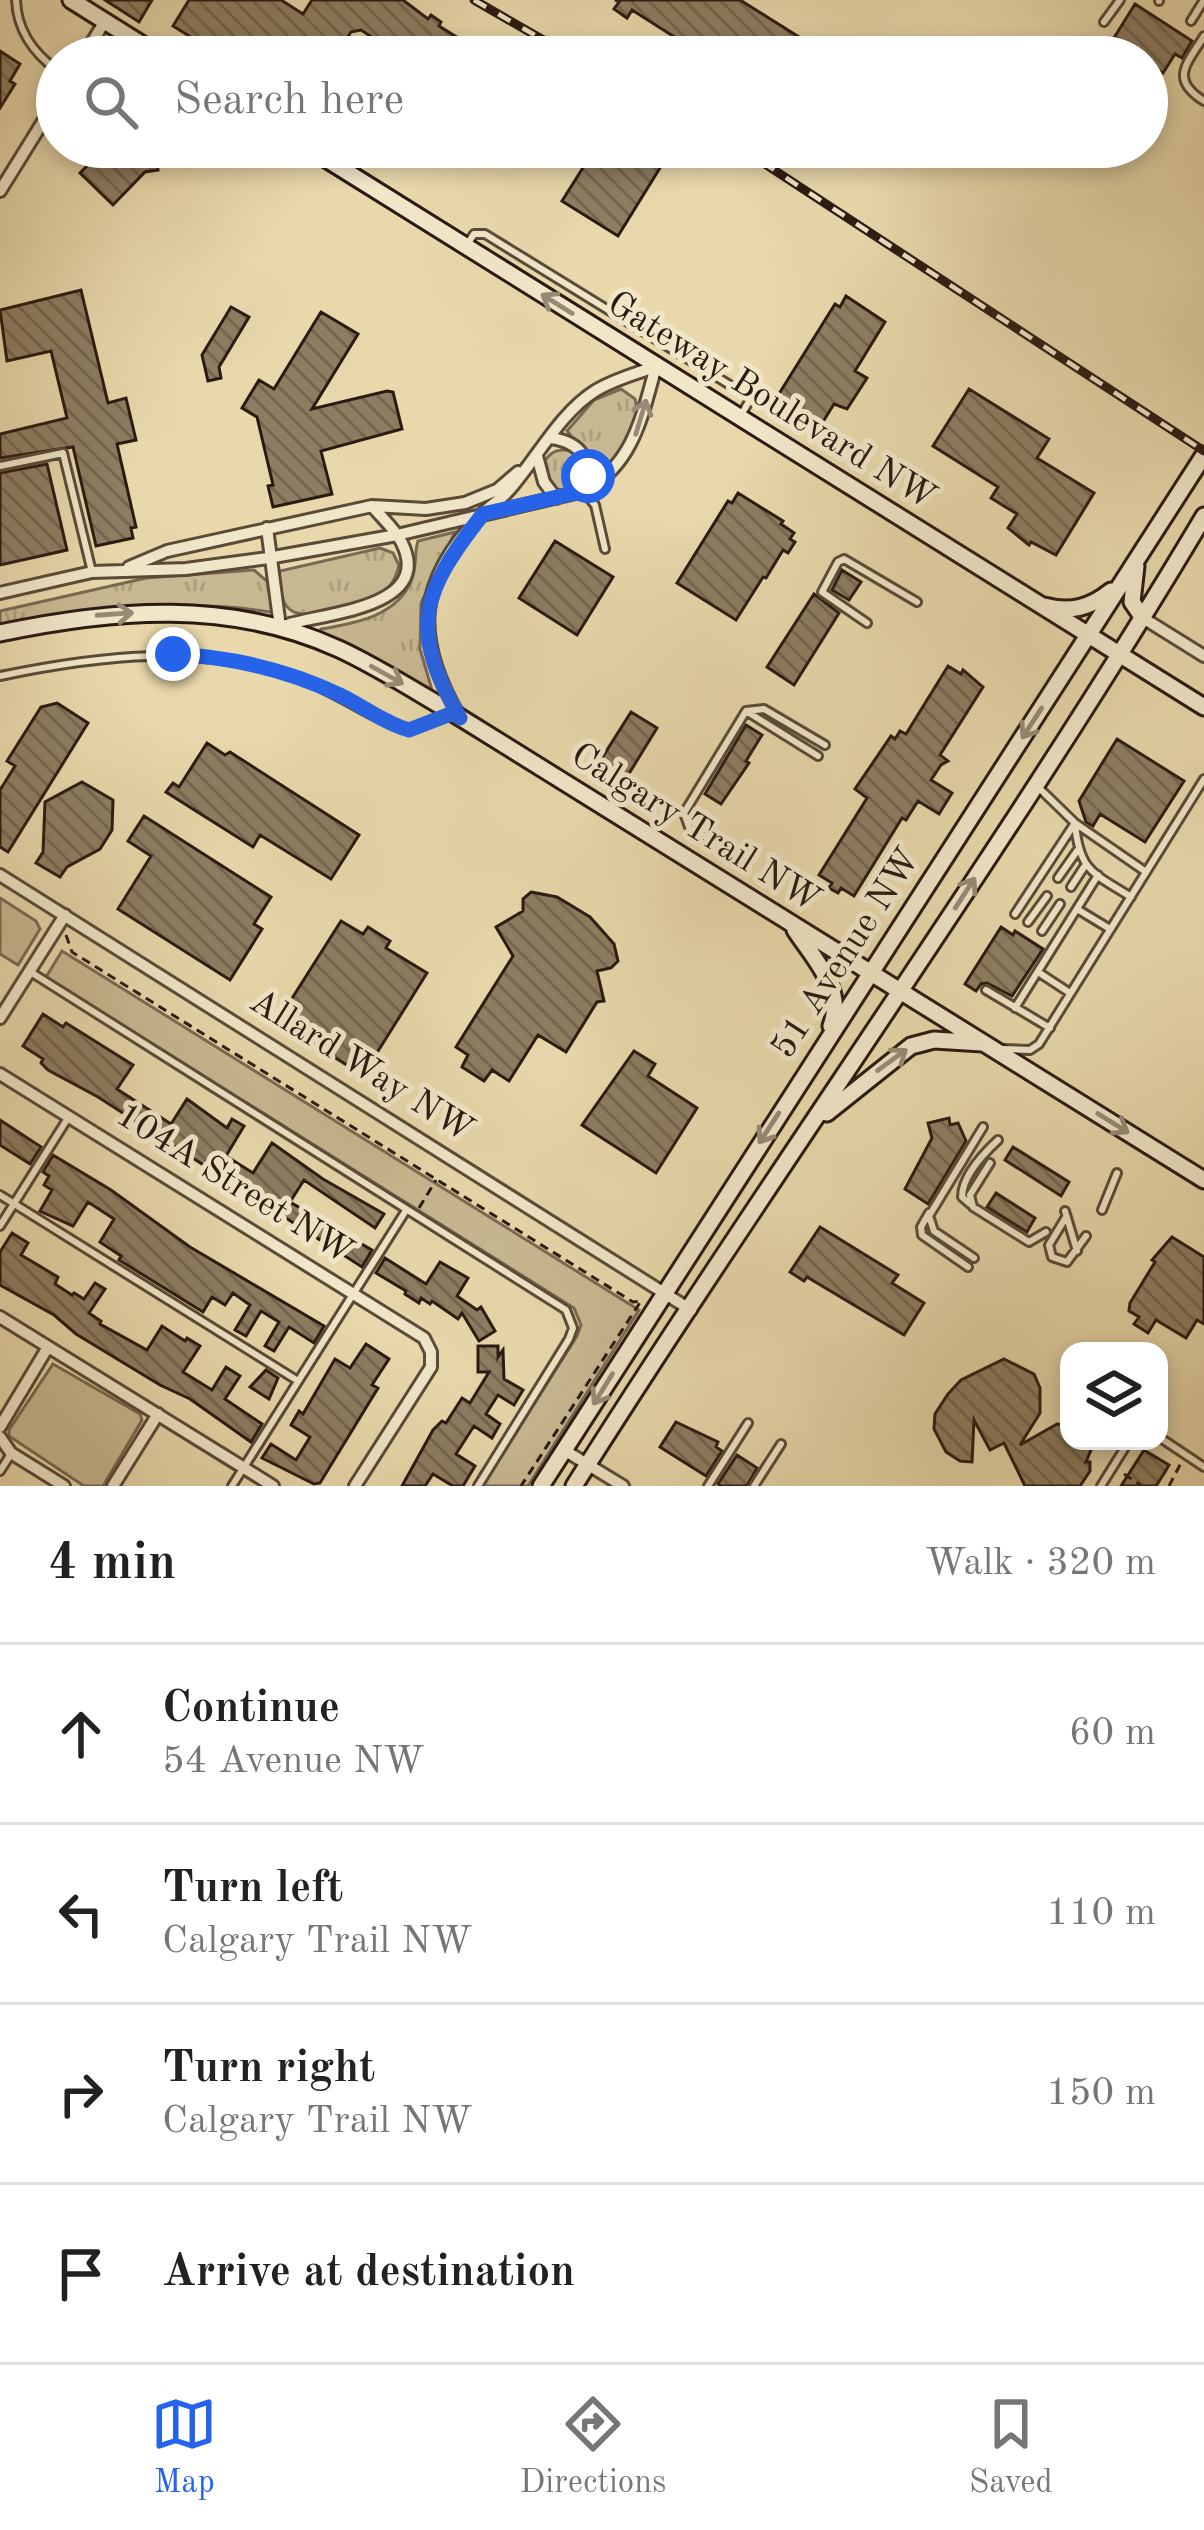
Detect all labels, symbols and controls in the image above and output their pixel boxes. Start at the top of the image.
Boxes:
search box [36,36,1168,168]
icon: search [78,69,144,135]
text: Search here [174,79,404,124]
street label: Gateway Boulevard NW [600,286,942,518]
one-way arrow [541,291,575,316]
one-way arrow [631,399,653,437]
route start [561,449,615,503]
one-way arrow [95,602,134,625]
route end [146,627,200,681]
one-way arrow [369,663,404,687]
one-way arrow [1020,706,1044,740]
street label: Calgary Trail NW [564,738,826,920]
street label: 51 Avenue NW [766,843,928,1065]
one-way arrow [953,877,978,911]
street label: Allard Way NW [243,984,479,1150]
one-way arrow [875,1048,908,1073]
street label: 104A Street NW [109,1098,359,1272]
one-way arrow [757,1111,782,1145]
one-way arrow [1095,1111,1129,1135]
map controls [1060,1342,1168,1450]
button: layers [1060,1342,1168,1450]
one-way arrow [590,1372,615,1406]
text: 4 min [48,1539,176,1590]
text: Walk · 320 m [925,1544,1156,1583]
text: Continue [162,1687,340,1732]
icon: ahead [48,1701,114,1767]
text: 60 m [1069,1714,1156,1753]
text: 54 Avenue NW [162,1742,425,1781]
text: Turn left [162,1867,343,1912]
icon: left [48,1881,114,1947]
text: 110 m [1046,1894,1156,1933]
text: Calgary Trail NW [162,1922,473,1961]
text: Turn right [162,2047,375,2092]
icon: right [48,2061,114,2127]
text: 150 m [1046,2074,1156,2113]
text: Calgary Trail NW [162,2102,473,2141]
icon: arrive [48,2241,114,2307]
text: Arrive at destination [162,2251,575,2296]
tab: Map [151,2391,217,2504]
tab: Directions [520,2391,666,2504]
tab: Saved [969,2391,1053,2504]

